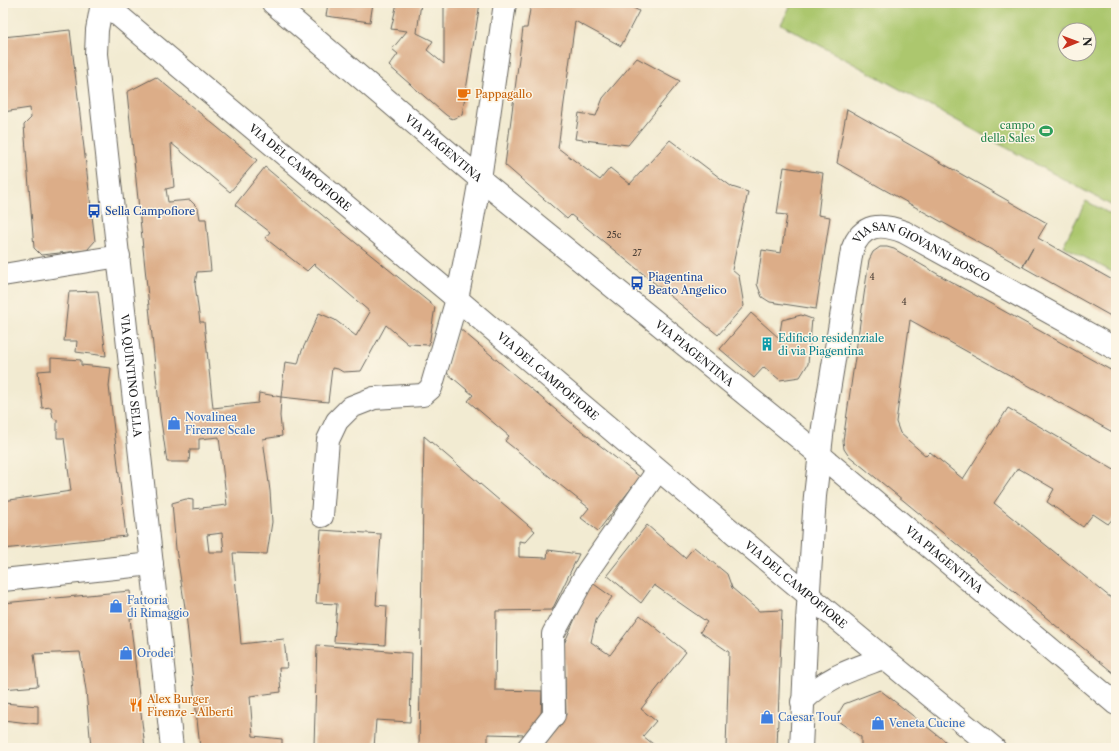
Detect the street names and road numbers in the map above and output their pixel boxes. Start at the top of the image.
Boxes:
street label: VIA PIAGENTINA [401,111,486,185]
street label: VIA DEL CAMPOFIORE [245,120,354,215]
street label: VIA SAN GIOVANNI BOSCO [849,219,993,285]
street label: VIA QUINTINO SELLA [117,312,145,439]
street label: VIA PIAGENTINA [652,316,737,390]
street label: VIA DEL CAMPOFIORE [494,329,602,423]
street label: VIA PIAGENTINA [902,522,987,597]
street label: VIA DEL CAMPOFIORE [741,537,850,632]

